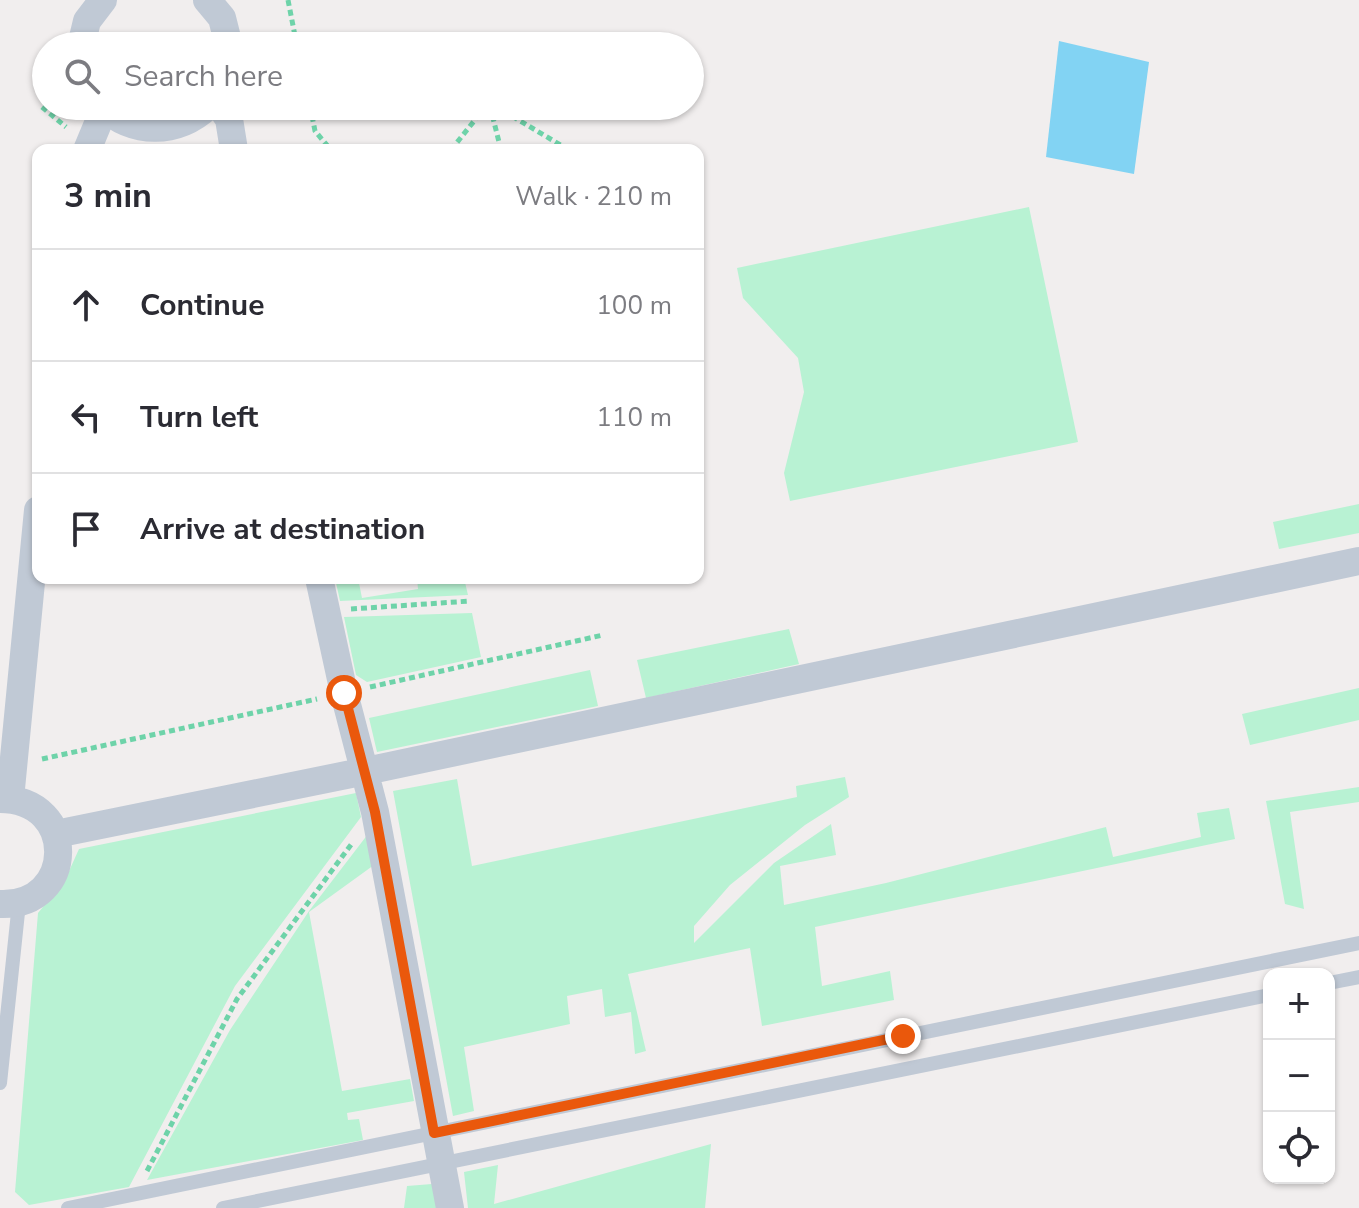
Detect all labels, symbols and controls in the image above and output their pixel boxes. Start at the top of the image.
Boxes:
search box [32,32,704,120]
icon: search [60,54,104,98]
text: Search here [124,56,283,97]
text: 3 min [64,173,152,219]
text: Walk · 210 m [515,179,672,214]
icon: ahead [64,283,108,327]
text: Continue [140,285,265,326]
text: 100 m [596,288,672,323]
icon: left [64,395,108,439]
text: Turn left [140,397,258,438]
text: 110 m [596,400,672,435]
icon: arrive [64,507,108,551]
text: Arrive at destination [140,509,425,550]
route start [326,675,362,711]
map controls [1263,968,1335,1184]
button: + [1263,968,1335,1040]
route end [885,1018,921,1054]
button: − [1263,1040,1335,1112]
button: locate [1263,1112,1335,1184]

